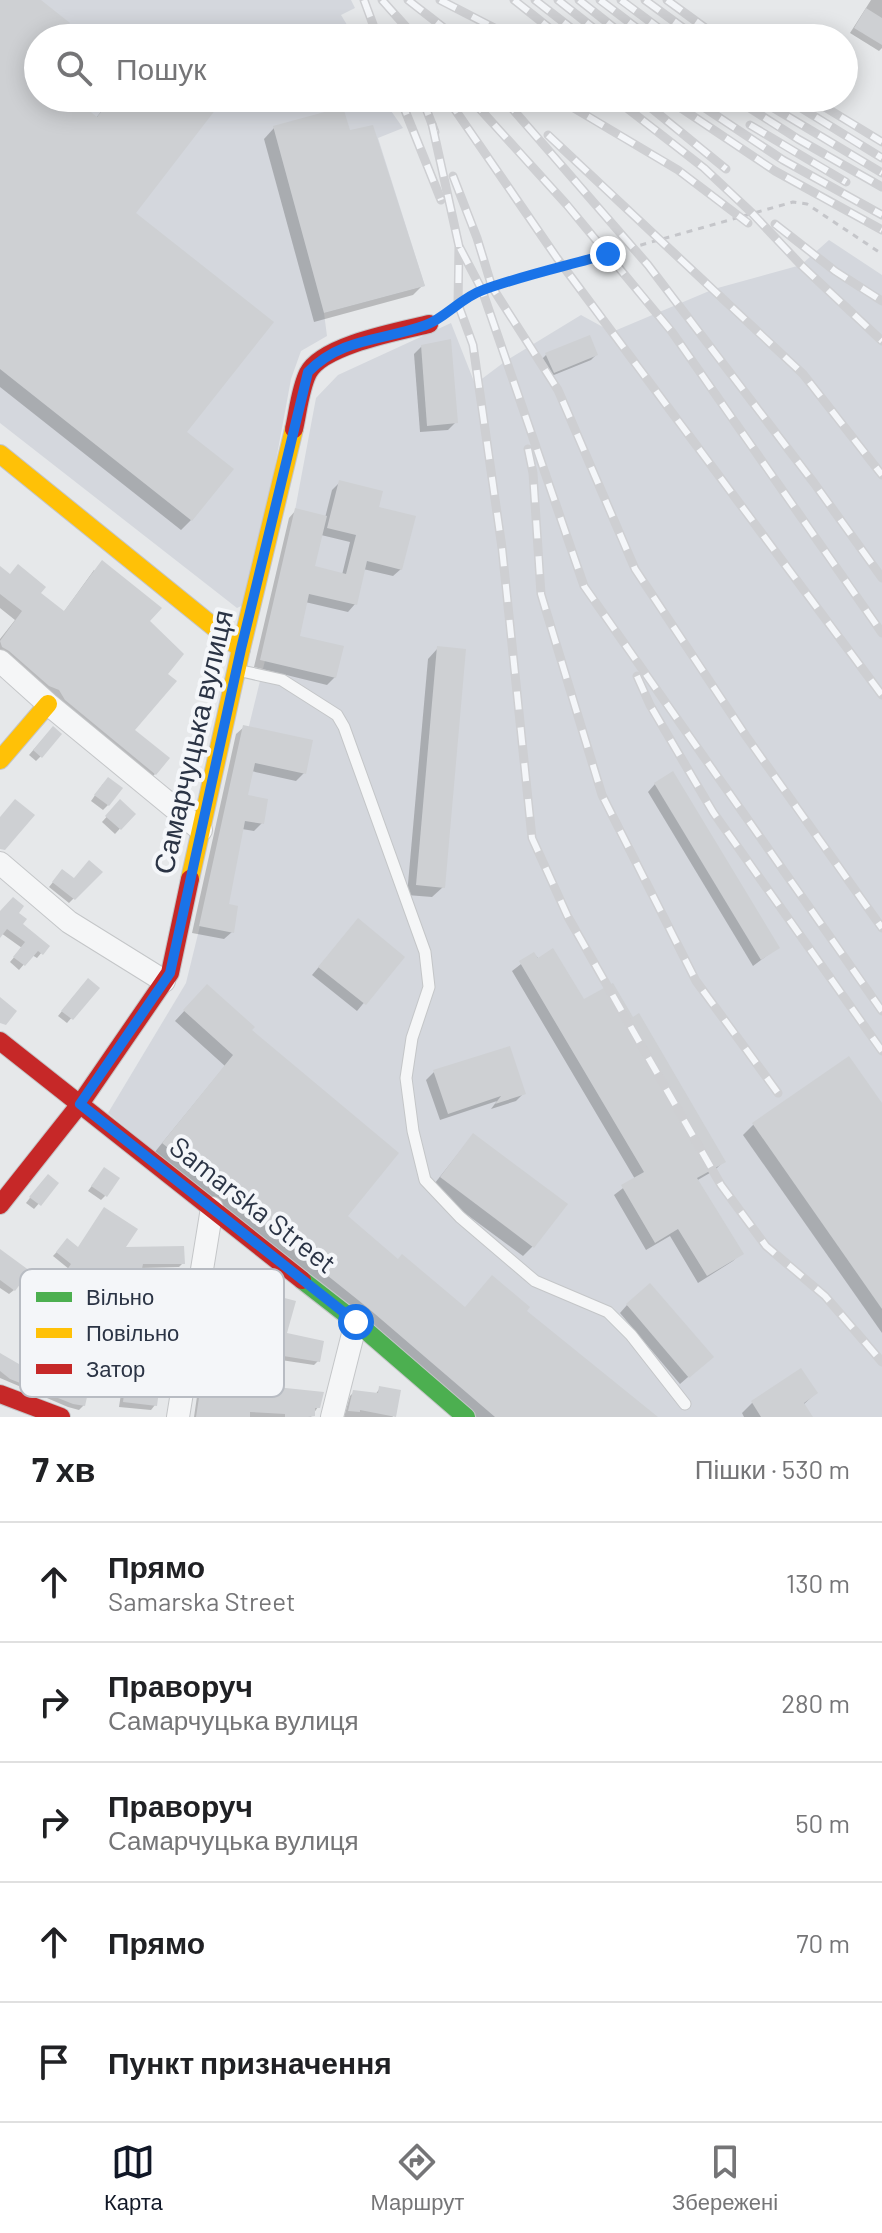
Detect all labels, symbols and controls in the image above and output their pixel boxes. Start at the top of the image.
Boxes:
search box [24,24,858,112]
icon: search [52,46,96,90]
text: Пошук [116,50,206,86]
route end [590,236,626,272]
street label: Самарчуцька вулиця [145,606,239,877]
street label: Samarska Street [164,1129,344,1280]
legend [20,1269,284,1397]
text: Вільно [86,1283,154,1309]
route start [338,1304,374,1340]
text: Повільно [86,1319,179,1345]
text: Затор [86,1355,145,1382]
text: 7 хв [32,1448,95,1489]
text: Пішки · 530 m [695,1453,850,1484]
text: Прямо [108,1548,205,1584]
icon: ahead [32,1560,76,1604]
text: 130 m [786,1567,850,1598]
text: Samarska Street [108,1585,295,1616]
text: Праворуч [108,1667,253,1703]
icon: right [32,1680,76,1724]
text: 280 m [781,1687,850,1718]
text: Самарчуцька вулиця [108,1704,359,1735]
text: Праворуч [108,1787,253,1823]
icon: right [32,1800,76,1844]
text: 50 m [795,1807,850,1838]
text: Самарчуцька вулиця [108,1824,359,1855]
icon: ahead [32,1920,76,1964]
text: Прямо [108,1924,205,1960]
text: 70 m [796,1927,850,1958]
icon: arrive [32,2040,76,2084]
text: Пункт призначення [108,2044,392,2080]
tab: Карта [104,2140,163,2216]
tab: Маршрут [371,2140,464,2216]
tab: Збережені [672,2140,778,2216]

